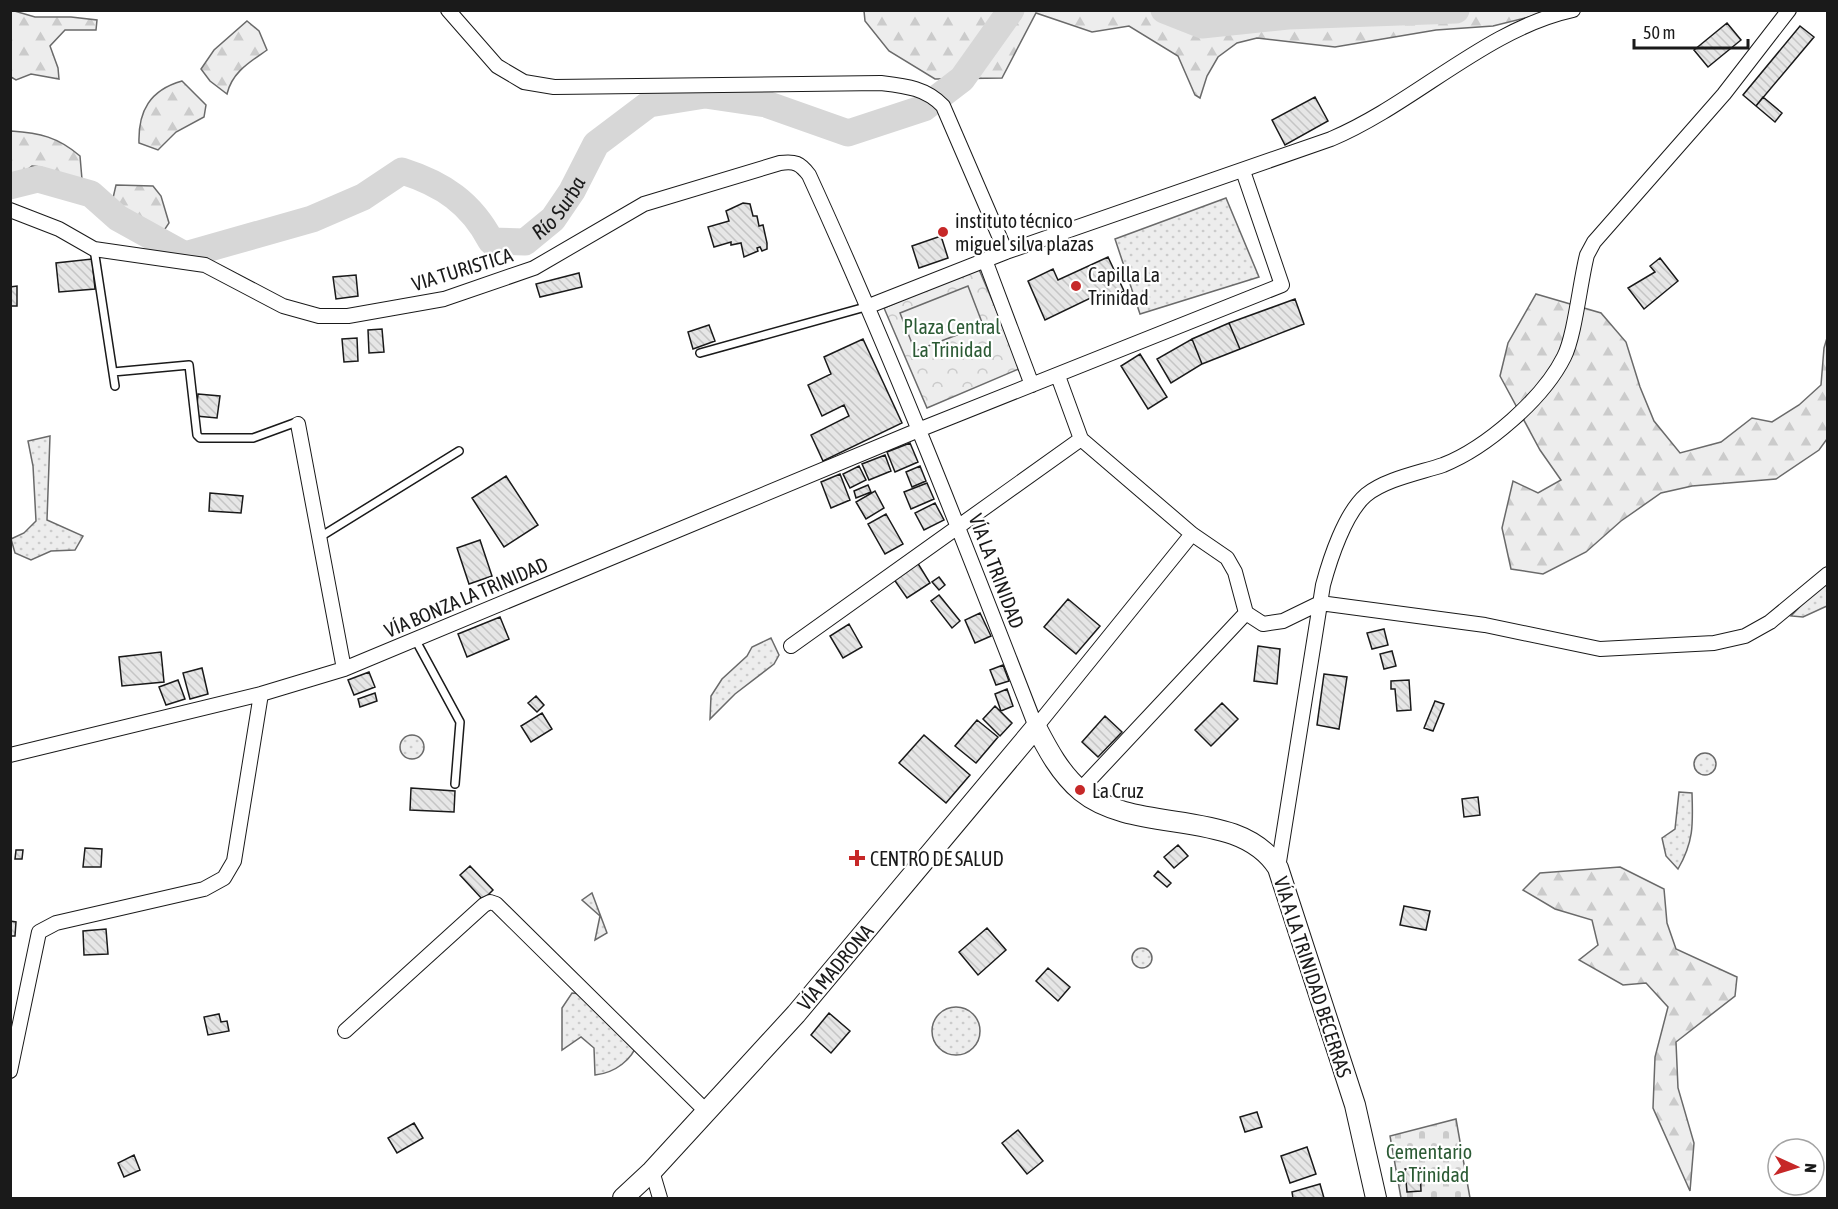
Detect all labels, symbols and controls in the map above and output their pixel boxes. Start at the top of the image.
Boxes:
scale bar [1634,12,1748,50]
text: 50 m [1643,22,1675,43]
water label: Río Surba [527,172,590,244]
place label: instituto técnico miguel silva plazas [955,209,1094,255]
marker: instituto técnico miguel silva plazas [936,225,950,239]
street label: VIA TURISTICA [409,243,515,295]
place label: Capilla La Trinidad [1088,263,1160,309]
marker: Capilla La Trinidad [1069,279,1083,293]
park label: Plaza Central La Trinidad [903,315,1001,361]
street label: VÍA LA TRINIDAD [965,511,1029,631]
street label: VÍA BONZA LA TRINIDAD [381,552,551,642]
place label: La Cruz [1092,779,1144,802]
marker: La Cruz [1073,783,1087,797]
place label: CENTRO DE SALUD [870,847,1004,870]
marker: CENTRO DE SALUD [848,849,866,867]
street label: VÍA A LA TRINIDAD BECERRAS [1270,874,1356,1080]
street label: VÍA MADRONA [792,919,878,1015]
north arrow [1766,1137,1826,1197]
park label: Cementario La Trinidad [1386,1140,1472,1186]
text: N [1802,1163,1820,1173]

